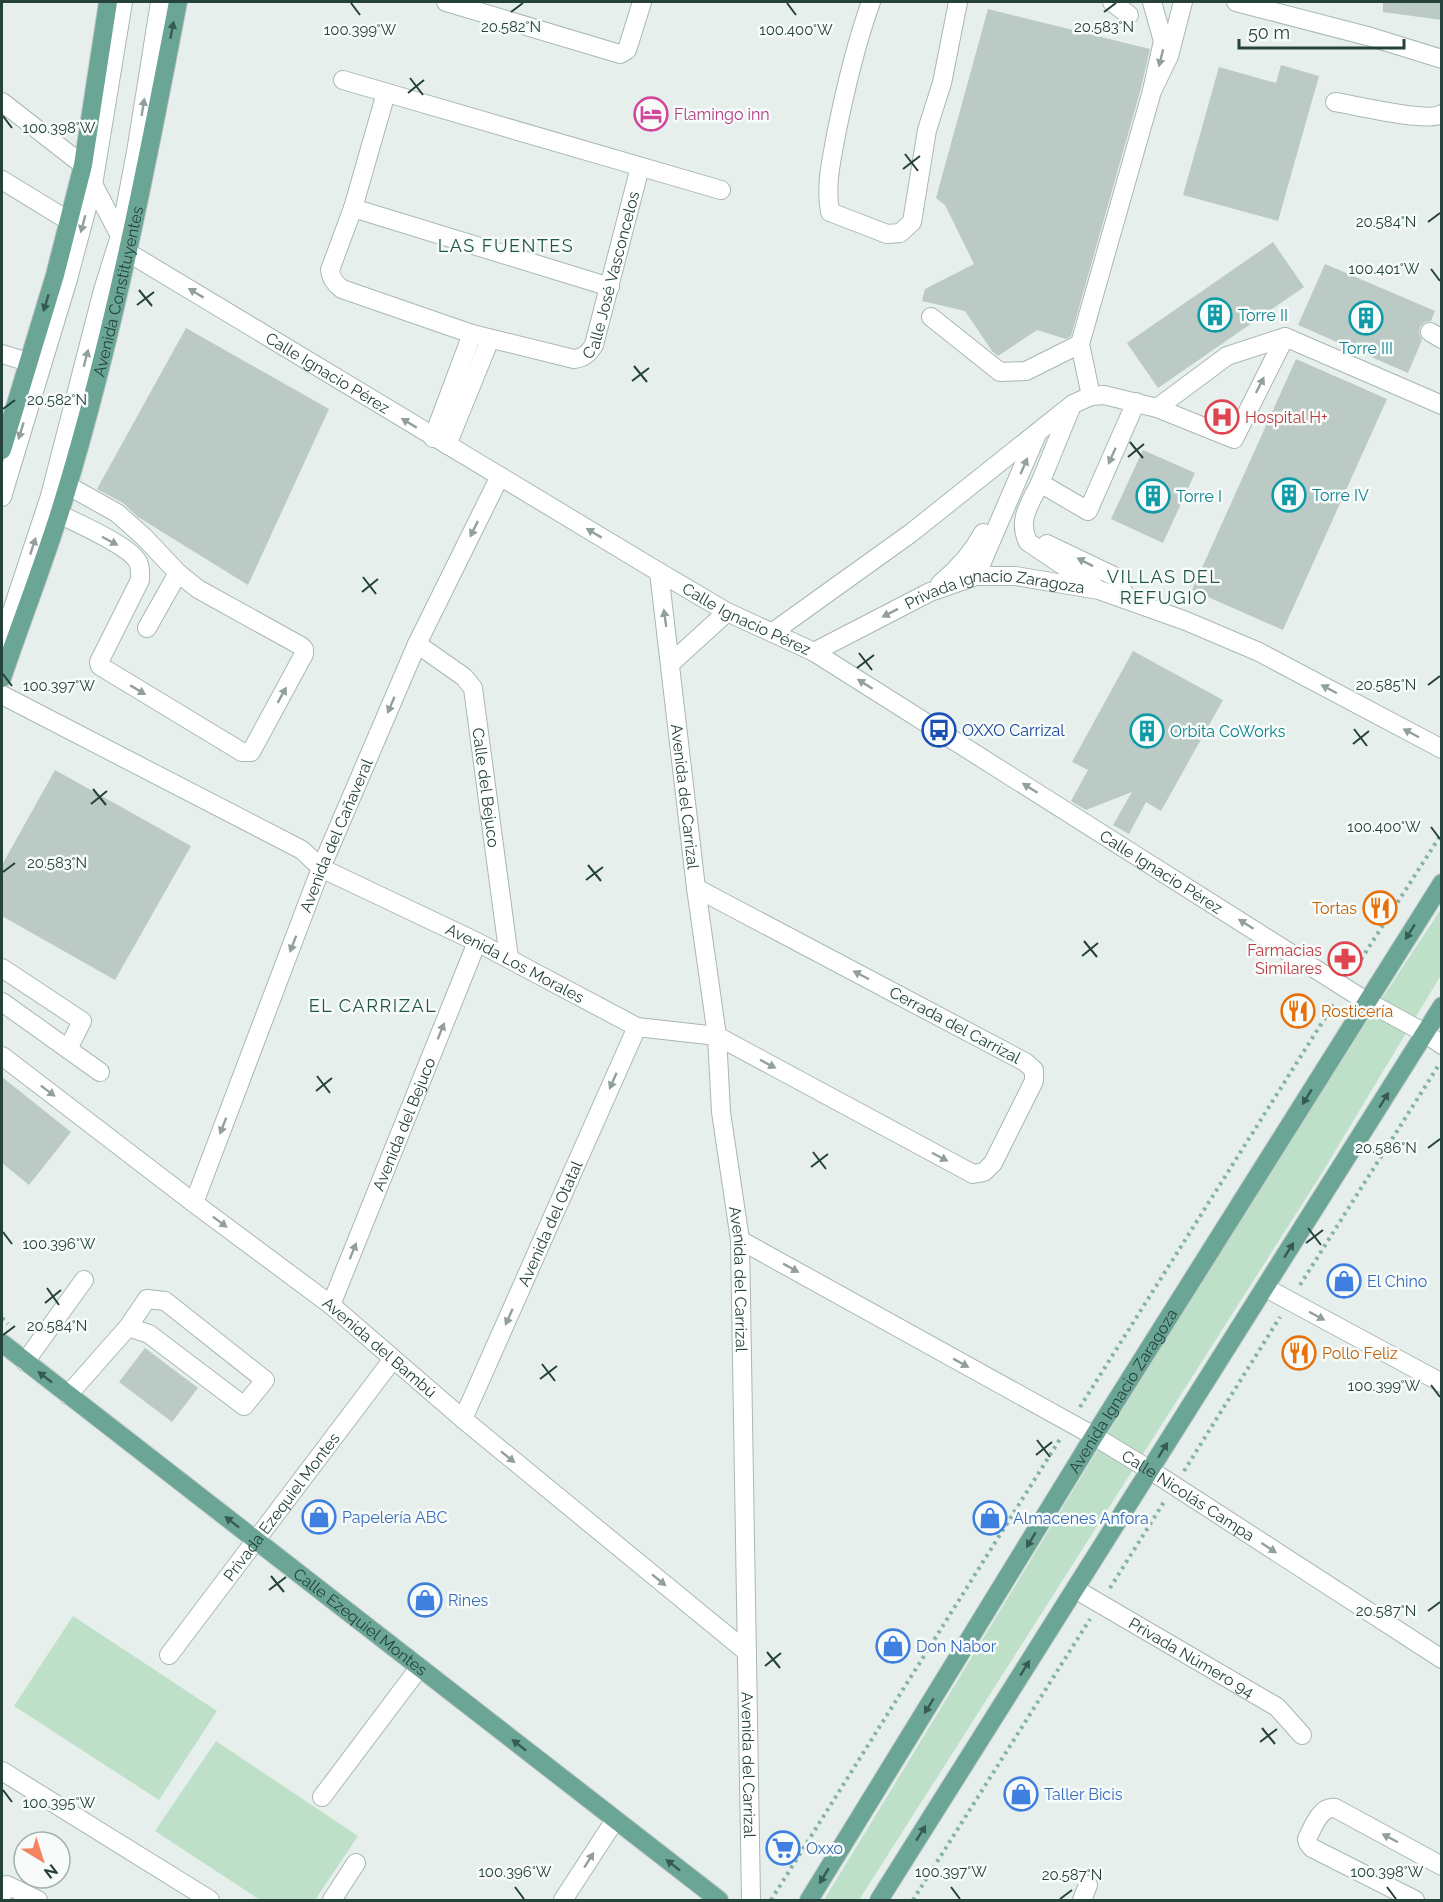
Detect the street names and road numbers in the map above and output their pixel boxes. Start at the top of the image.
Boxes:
street label: Calle José Vasconcelos [578,189,643,363]
street label: Avenida Constituyentes [89,204,147,379]
street label: Calle Ignacio Pérez [262,328,393,417]
street label: Privada Ignacio Zaragoza [901,567,1086,613]
street label: Calle Ignacio Pérez [679,578,814,659]
street label: Avenida del Carrizal [667,723,703,871]
street label: Calle del Bejuco [469,726,504,849]
street label: Avenida del Cañaveral [296,755,377,915]
street label: Calle Ignacio Pérez [1096,826,1226,917]
street label: Avenida Los Morales [443,919,588,1007]
street label: Cerrada del Carrizal [886,982,1024,1068]
street label: Avenida del Bejuco [368,1055,439,1194]
street label: Avenida del Otatal [514,1157,586,1289]
street label: Avenida del Carrizal [726,1205,751,1353]
street label: Avenida del Bambú [319,1293,441,1401]
street label: Avenida Ignacio Zaragoza [1064,1305,1181,1476]
street label: Privada Ezequiel Montes [219,1429,344,1585]
street label: Calle Nicolás Campa [1118,1446,1258,1545]
street label: Calle Ezequiel Montes [290,1564,431,1680]
street label: Privada Número 94 [1125,1613,1258,1701]
street label: Avenida del Carrizal [738,1691,759,1839]

